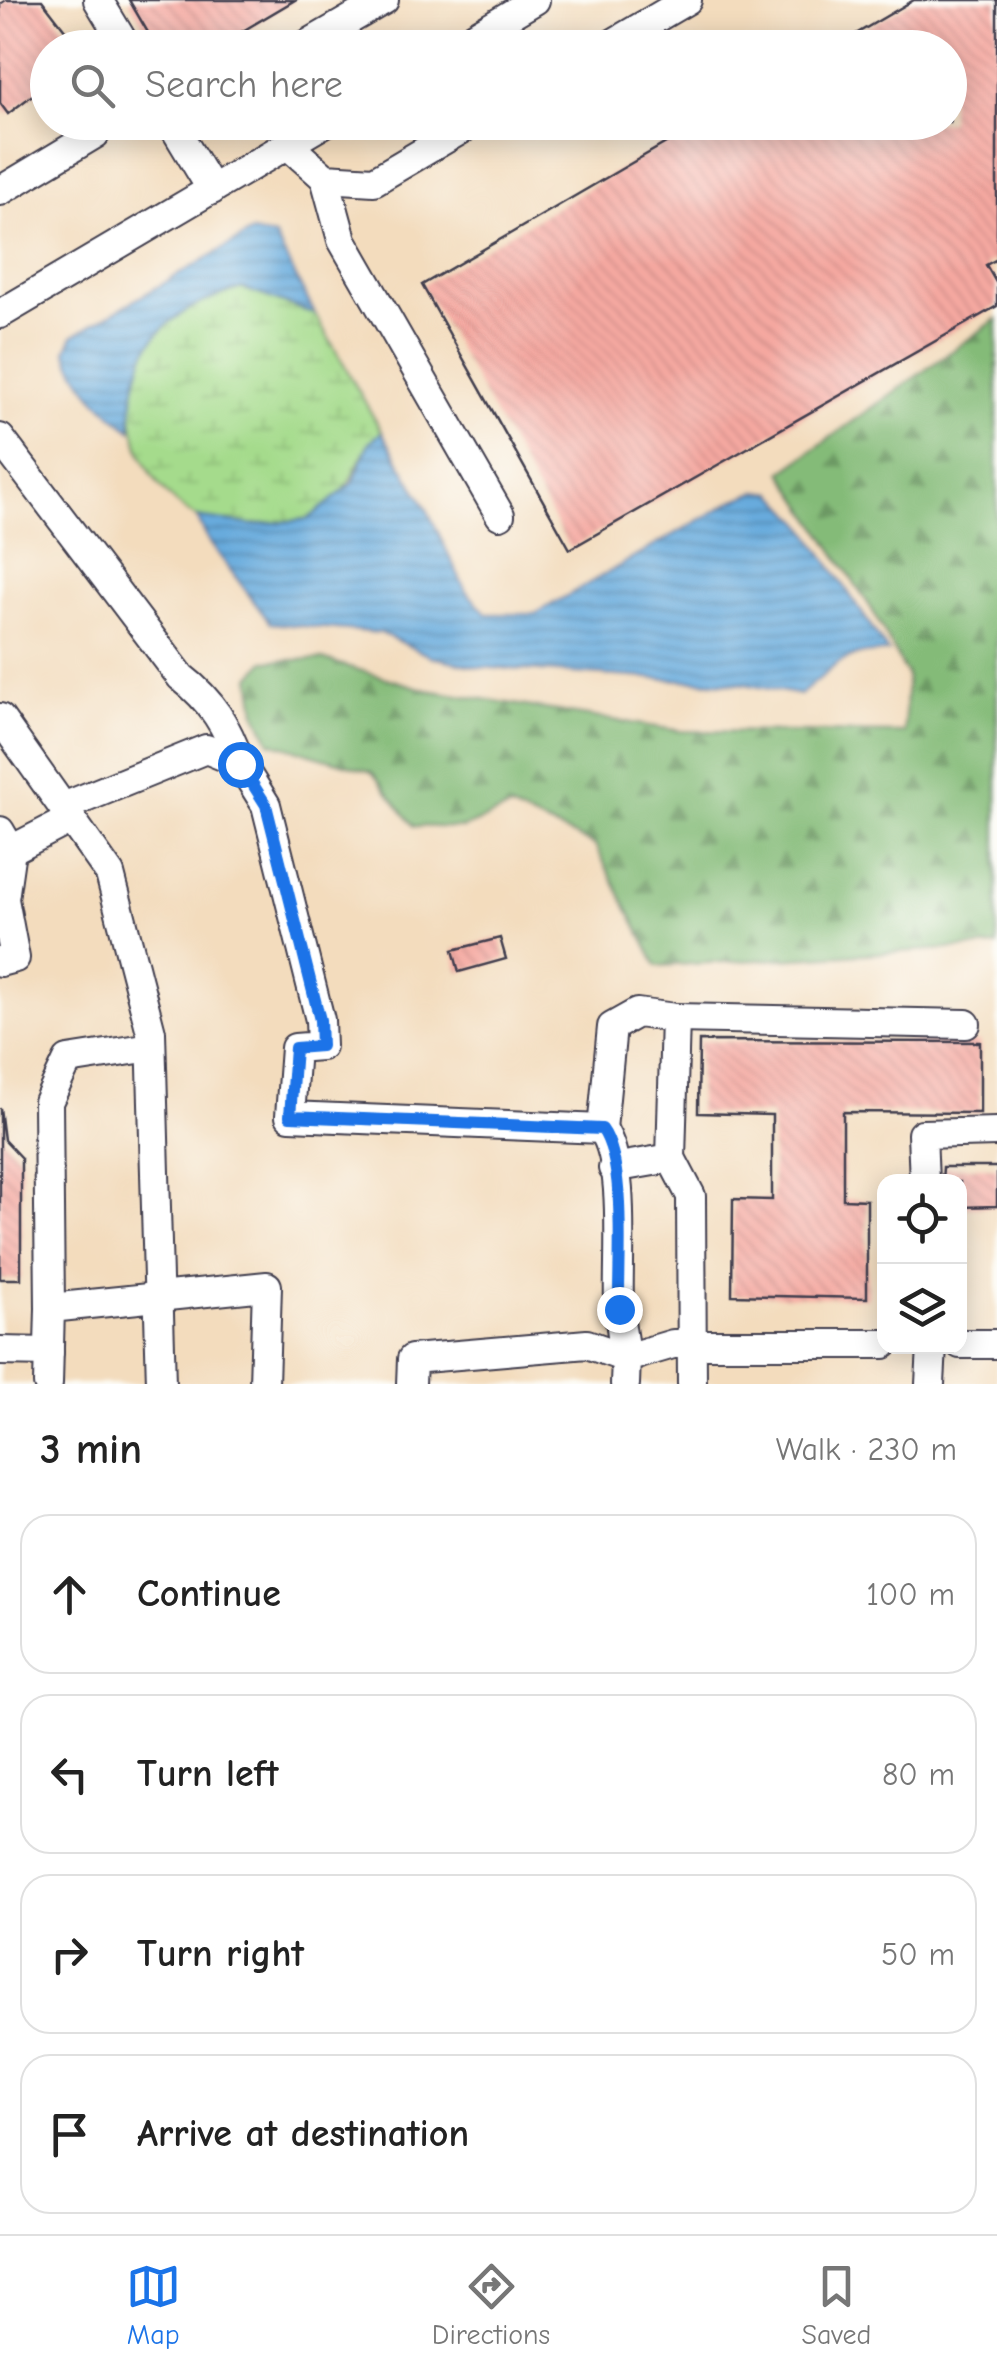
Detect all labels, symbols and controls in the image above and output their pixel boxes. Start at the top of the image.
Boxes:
search box [30,30,967,140]
icon: search [65,58,120,113]
text: Search here [145,63,343,107]
route start [218,742,264,788]
map controls [877,1174,967,1354]
button: locate [877,1174,967,1264]
button: layers [877,1264,967,1354]
route end [597,1287,643,1333]
text: 3 min [40,1425,142,1474]
text: Walk · 230 m [776,1431,957,1468]
icon: ahead [42,1567,97,1622]
text: Continue [137,1572,281,1616]
text: 100 m [866,1576,955,1613]
icon: left [42,1747,97,1802]
text: Turn left [137,1752,278,1796]
text: 80 m [882,1756,955,1793]
icon: right [42,1927,97,1982]
text: Turn right [137,1932,304,1976]
text: 50 m [881,1936,955,1973]
icon: arrive [42,2107,97,2162]
text: Arrive at destination [137,2112,469,2156]
tab: Map [126,2259,181,2351]
tab: Directions [432,2259,550,2351]
tab: Saved [801,2259,871,2351]

